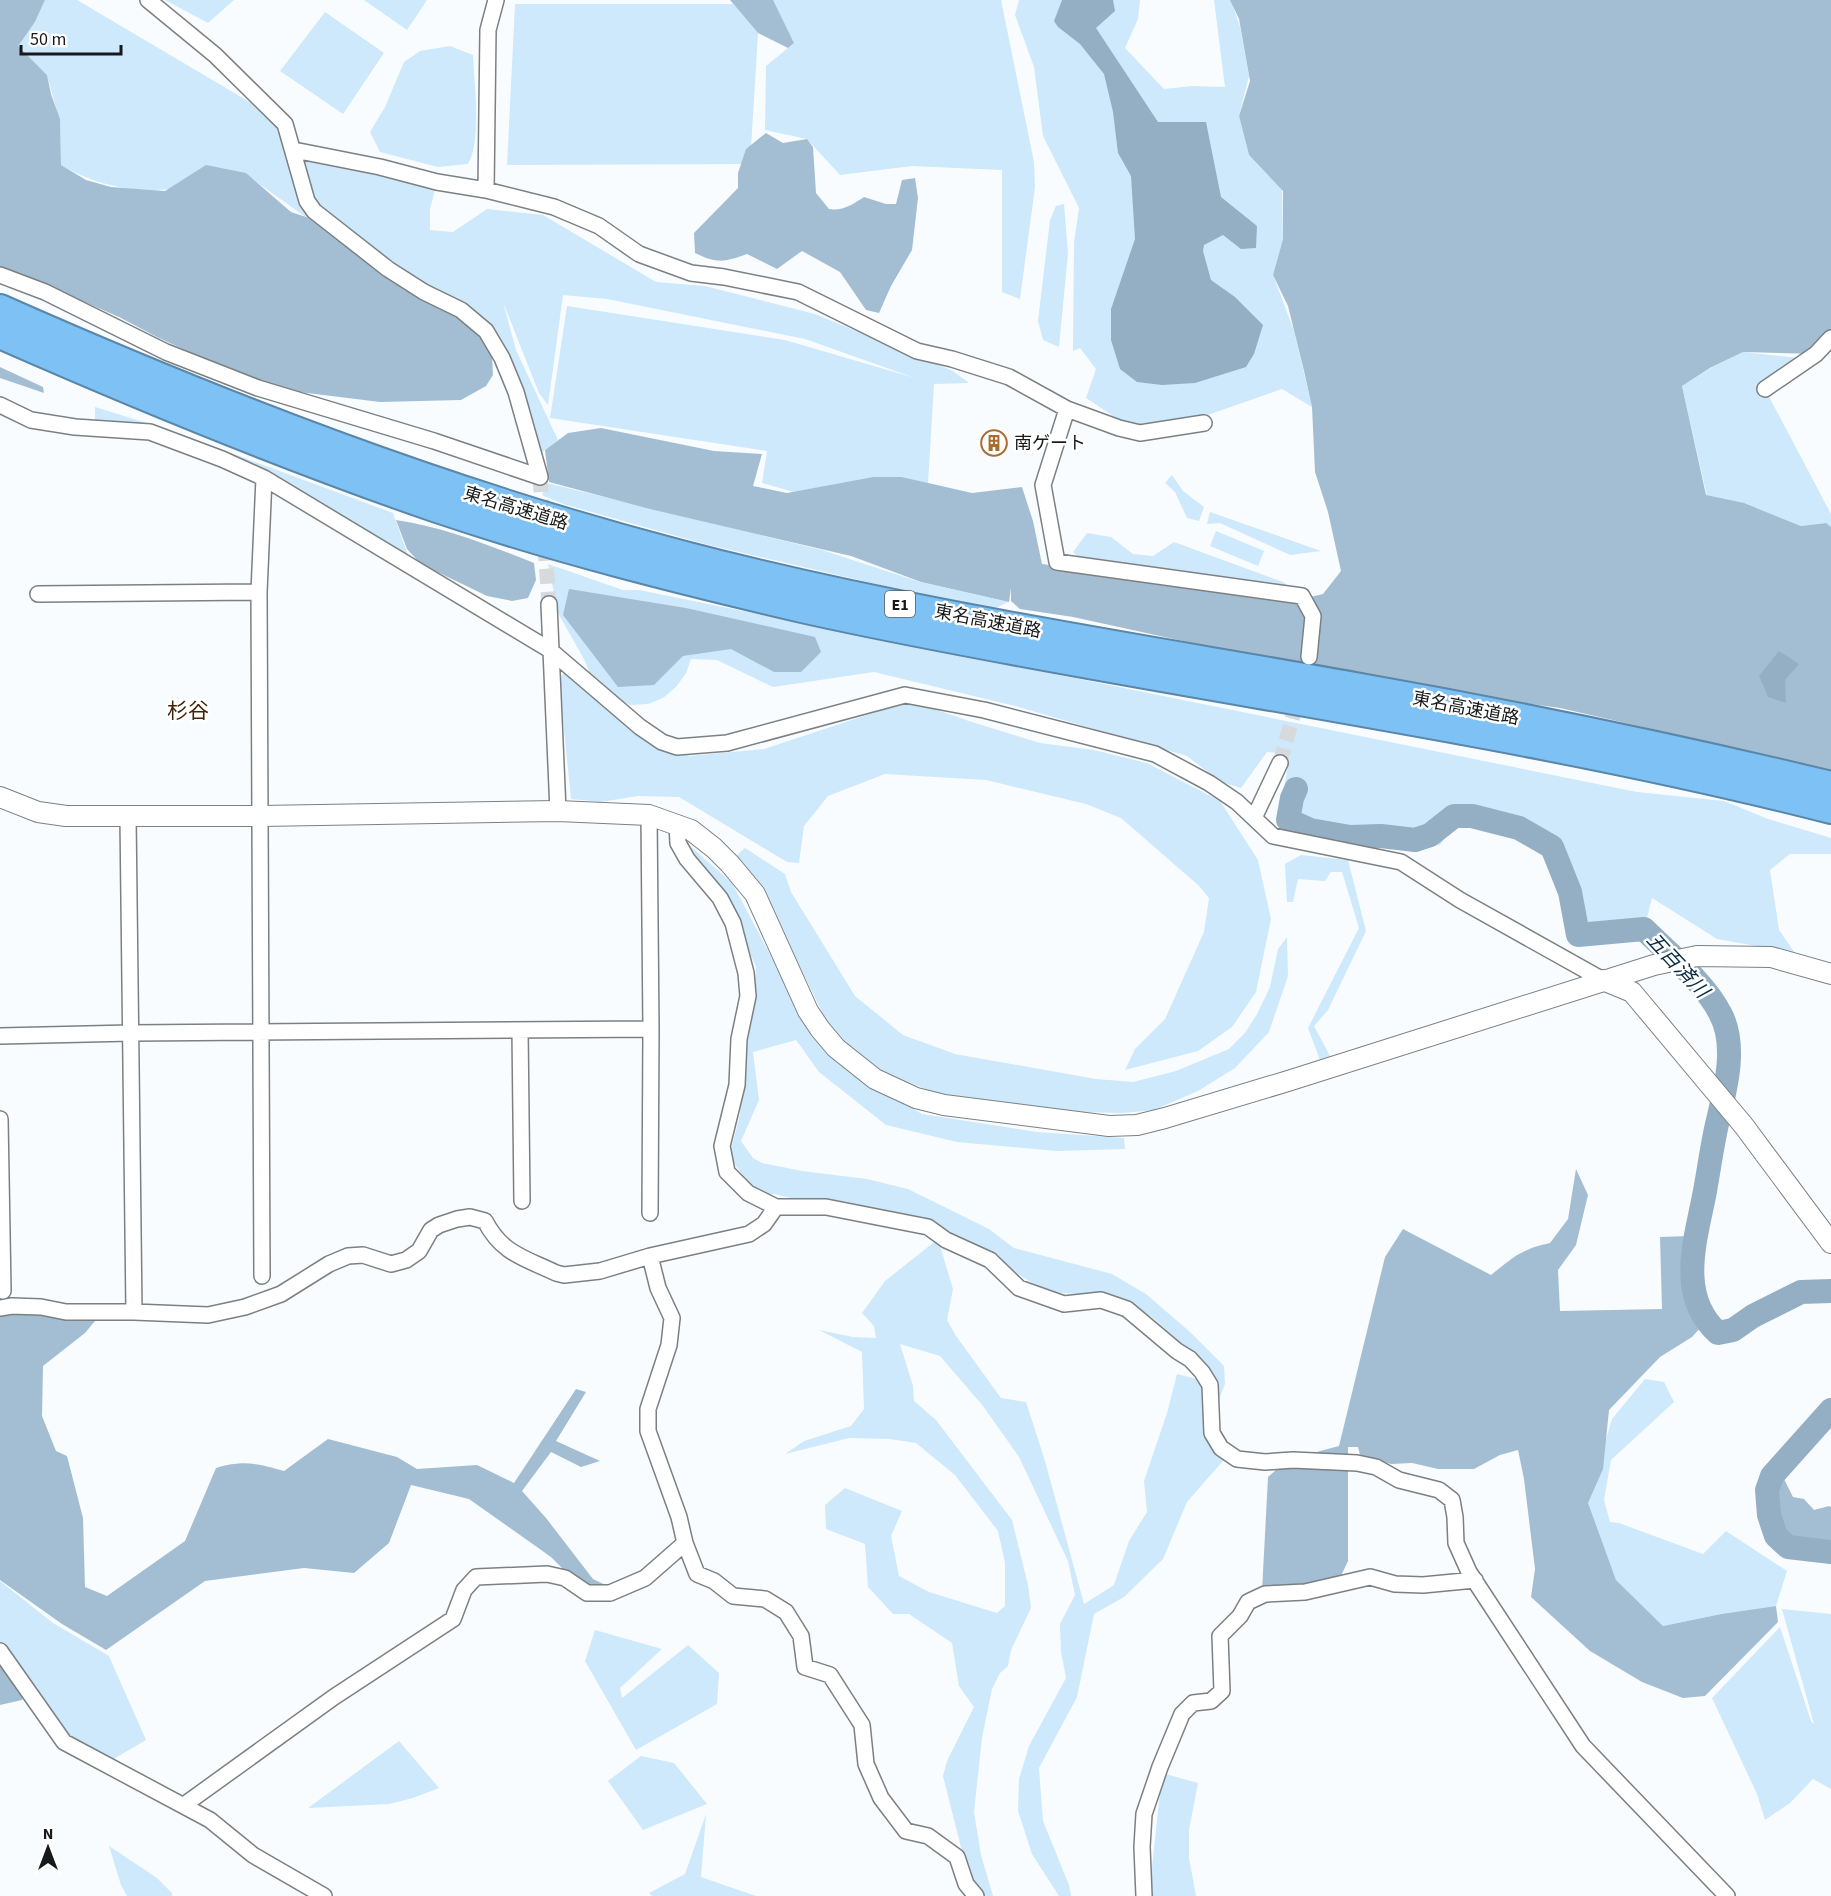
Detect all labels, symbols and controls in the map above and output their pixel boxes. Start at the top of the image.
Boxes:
scale bar [21,18,122,56]
text: 50 m [30,27,66,52]
building icon: 南ゲート [979,428,1009,458]
place label: 南ゲート [1014,431,1086,456]
street label: 東名高速道路 [461,481,571,536]
road number: E1 [885,591,915,617]
street label: 東名高速道路 [933,599,1043,644]
street label: 東名高速道路 [1411,686,1521,731]
district label: 杉谷 [167,696,209,726]
water label: 五百済川 [1640,927,1716,1006]
north arrow [18,1818,78,1878]
text: N [43,1823,53,1845]

